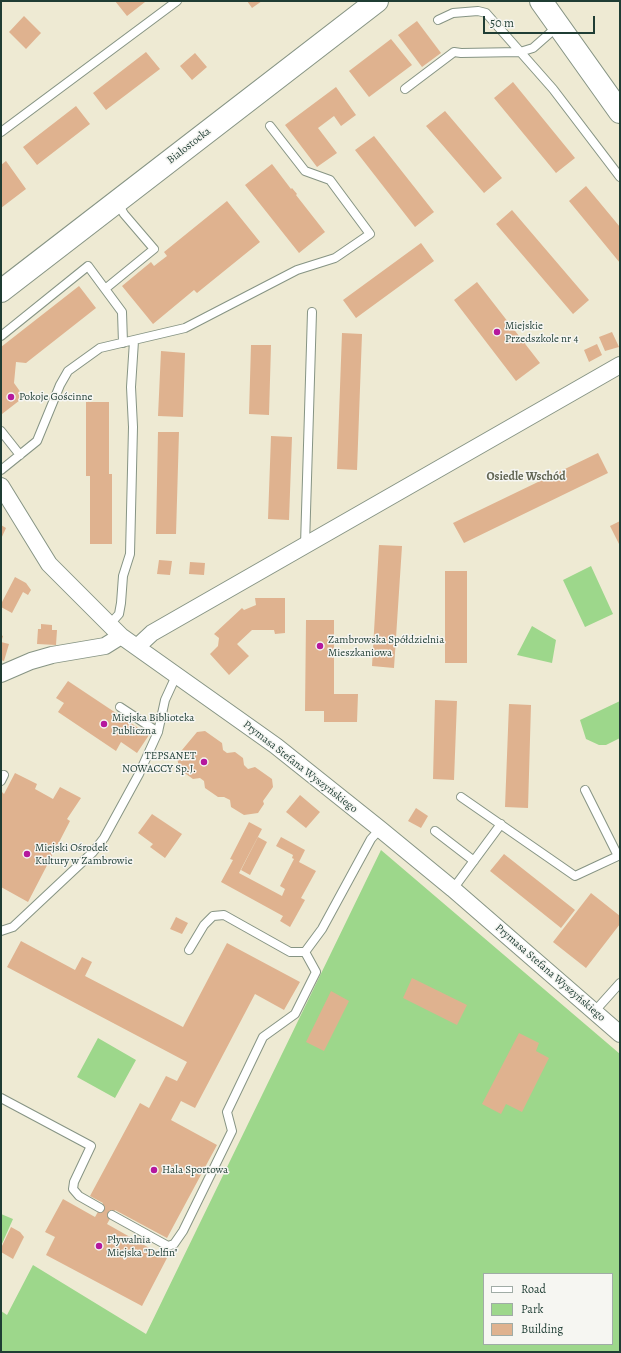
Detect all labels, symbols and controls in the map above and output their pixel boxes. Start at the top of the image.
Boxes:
scale bar [485,8,597,34]
text: 50 m [490,15,514,31]
street label: Białostocka [165,125,213,167]
place label: Miejskie Przedszkole nr 4 [505,319,578,345]
marker: Miejskie Przedszkole nr 4 [492,327,502,337]
place label: Pokoje Gościnne [19,390,92,404]
marker: Pokoje Gościnne [6,392,16,402]
district label: Osiedle Wschód [486,470,566,484]
place label: Zambrowska Spółdzielnia Mieszkaniowa [328,633,444,659]
marker: Zambrowska Spółdzielnia Mieszkaniowa [315,641,325,651]
place label: Miejska Biblioteka Publiczna [112,711,194,737]
street label: Prymasa Stefana Wyszyńskiego [240,718,360,816]
marker: Miejska Biblioteka Publiczna [99,719,109,729]
place label: TEPSANET NOWACCY Sp.J. [122,749,196,775]
marker: TEPSANET NOWACCY Sp.J. [199,757,209,767]
place label: Miejski Ośrodek Kultury w Zambrowie [35,841,133,867]
marker: Miejski Ośrodek Kultury w Zambrowie [22,849,32,859]
street label: Prymasa Stefana Wyszyńskiego [492,921,608,1025]
place label: Hala Sportowa [162,1163,228,1177]
marker: Hala Sportowa [149,1165,159,1175]
place label: Pływalnia Miejska "Delfin" [107,1233,177,1259]
marker: Pływalnia Miejska "Delfin" [94,1241,104,1251]
legend [483,1273,613,1345]
text: Road [521,1281,546,1297]
text: Park [521,1301,544,1317]
text: Building [521,1321,563,1337]

